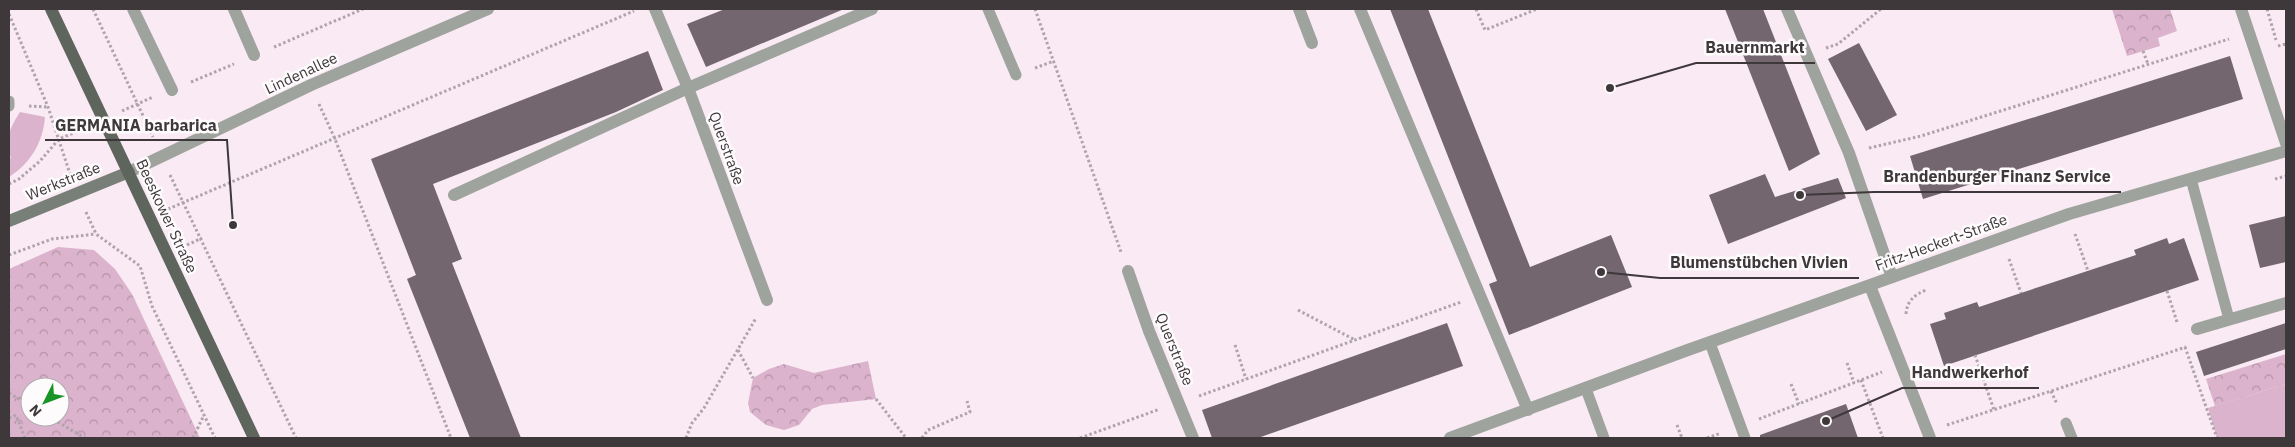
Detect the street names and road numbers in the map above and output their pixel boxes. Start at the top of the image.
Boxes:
street label: Lindenallee [262,48,340,98]
street label: Querstraße [705,109,749,187]
street label: Beeskower Straße [132,156,202,276]
street label: Werkstraße [23,158,103,204]
street label: Fritz-Heckert-Straße [1872,209,2010,275]
street label: Querstraße [1152,310,1198,388]

